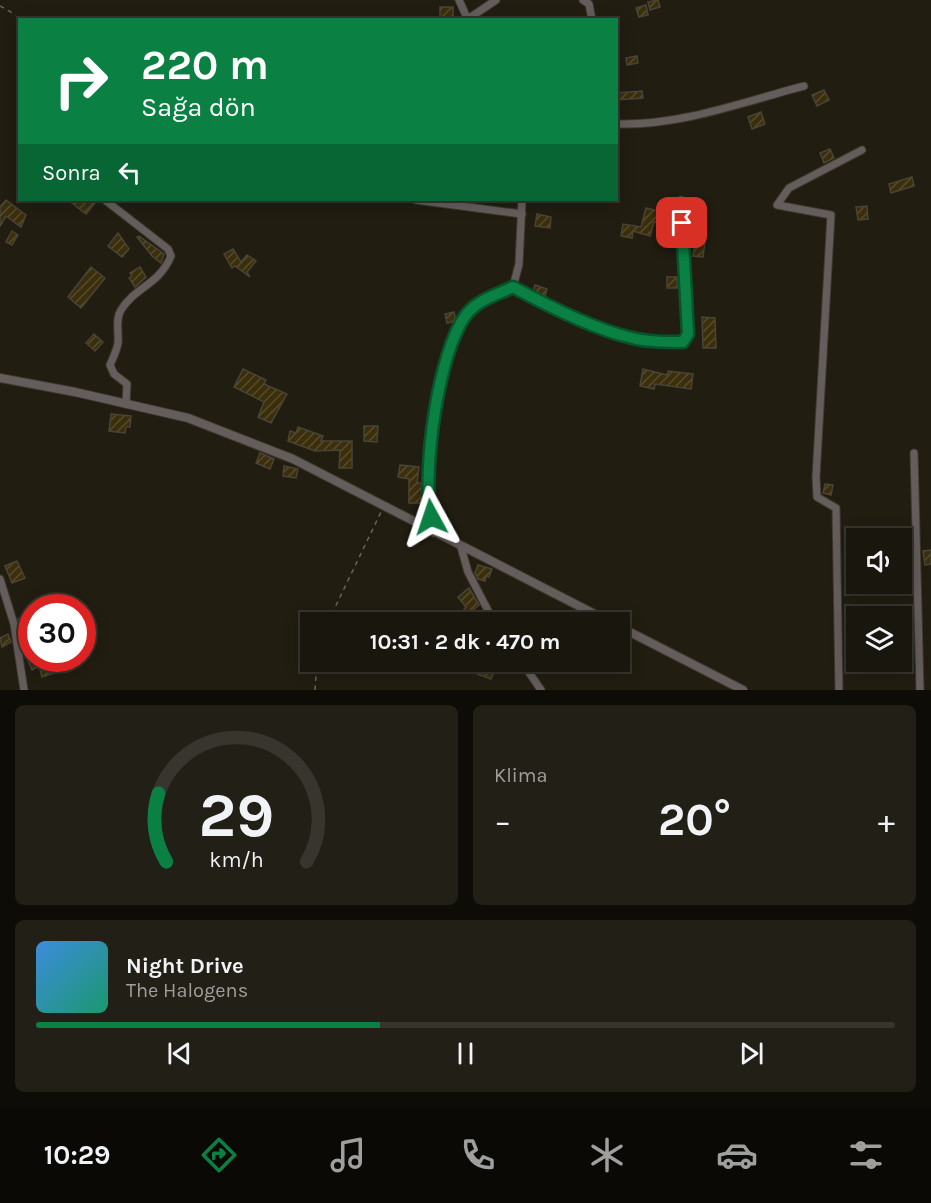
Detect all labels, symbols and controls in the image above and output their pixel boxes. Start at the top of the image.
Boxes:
text: 220 m [141,40,269,90]
icon: right [42,42,120,120]
text: Sağa dön [141,91,256,123]
icon: left [113,156,146,189]
text: Sonra [42,160,101,186]
pin [656,197,707,248]
icon: arrive [665,206,698,239]
position arrow [399,485,463,549]
map controls [846,528,912,672]
button: sound [846,528,912,594]
speed limit sign: 30 [18,594,96,672]
button: layers [846,606,912,672]
text: 10:31 · 2 dk · 470 m [370,629,560,655]
text: Klima [494,764,547,787]
text: 29 [199,779,274,852]
text: 20° [658,794,731,846]
text: − [494,802,511,840]
text: + [878,802,895,840]
text: km/h [209,847,264,872]
text: Night Drive [126,953,244,979]
text: The Halogens [126,979,248,1002]
icon: previous [163,1037,196,1070]
icon: pause [449,1037,482,1070]
icon: next [735,1037,768,1070]
icon: directions [198,1134,240,1176]
icon: music [327,1134,369,1176]
icon: phone [457,1134,499,1176]
icon: climate [586,1134,628,1176]
icon: car [716,1134,758,1176]
icon: filters [845,1134,887,1176]
text: 10:29 [44,1139,111,1171]

